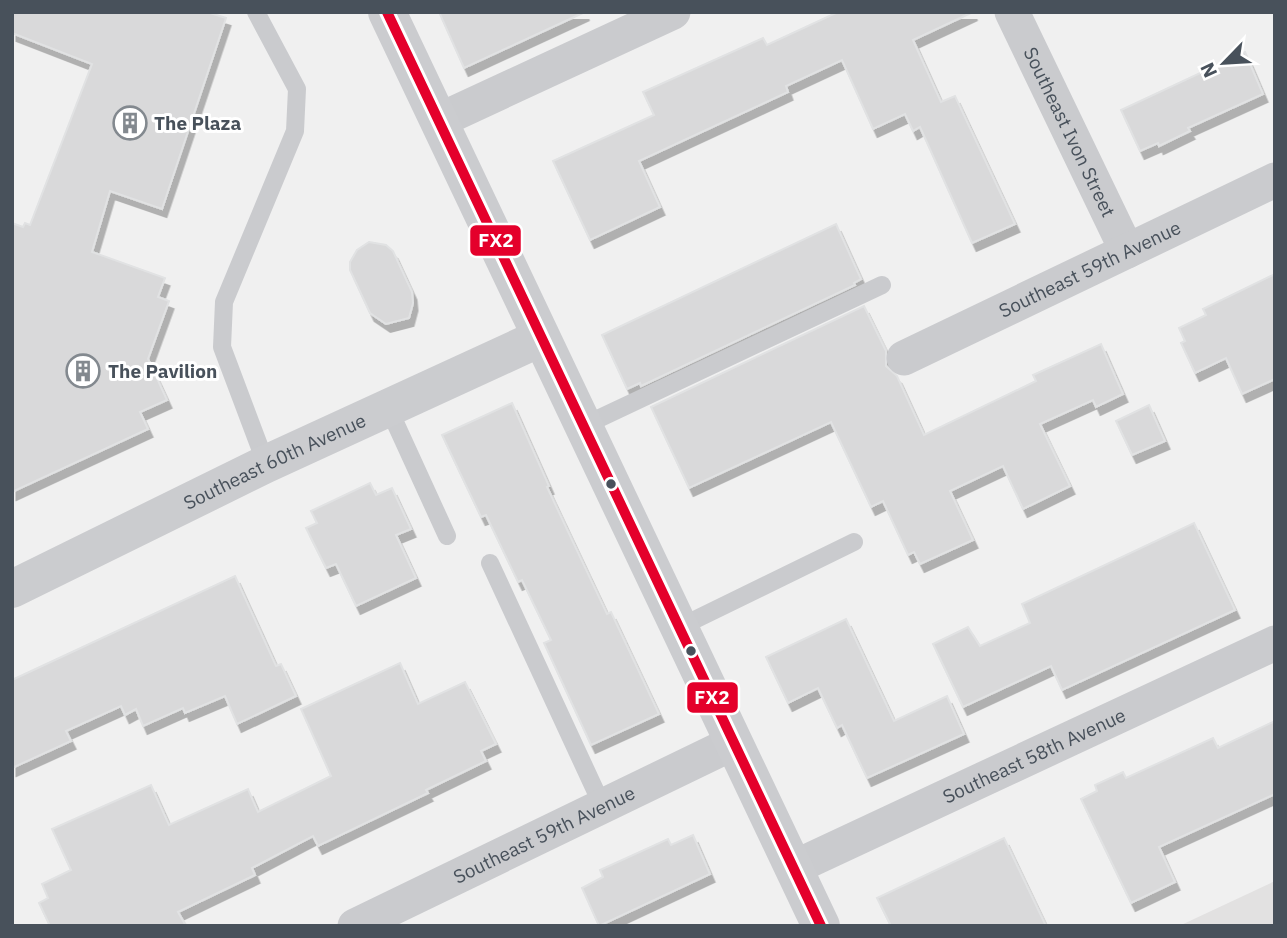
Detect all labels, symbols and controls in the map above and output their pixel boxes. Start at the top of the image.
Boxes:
north arrow [1189,28,1259,98]
street label: Southeast Ivon Street [1019,43,1121,221]
text: N [1195,59,1222,81]
building icon: The Plaza [111,104,149,142]
place label: The Plaza [154,111,241,135]
street label: Southeast 59th Avenue [995,215,1185,323]
line badge: FX2 [469,224,522,257]
text: FX2 [478,228,514,252]
building icon: The Pavilion [64,352,102,390]
place label: The Pavilion [108,359,217,383]
street label: Southeast 60th Avenue [179,408,370,515]
unlabelled marker [604,477,618,491]
unlabelled marker [684,644,698,658]
line badge: FX2 [686,681,739,714]
text: FX2 [694,685,730,709]
street label: Southeast 58th Avenue [939,703,1129,808]
street label: Southeast 59th Avenue [449,780,639,889]

